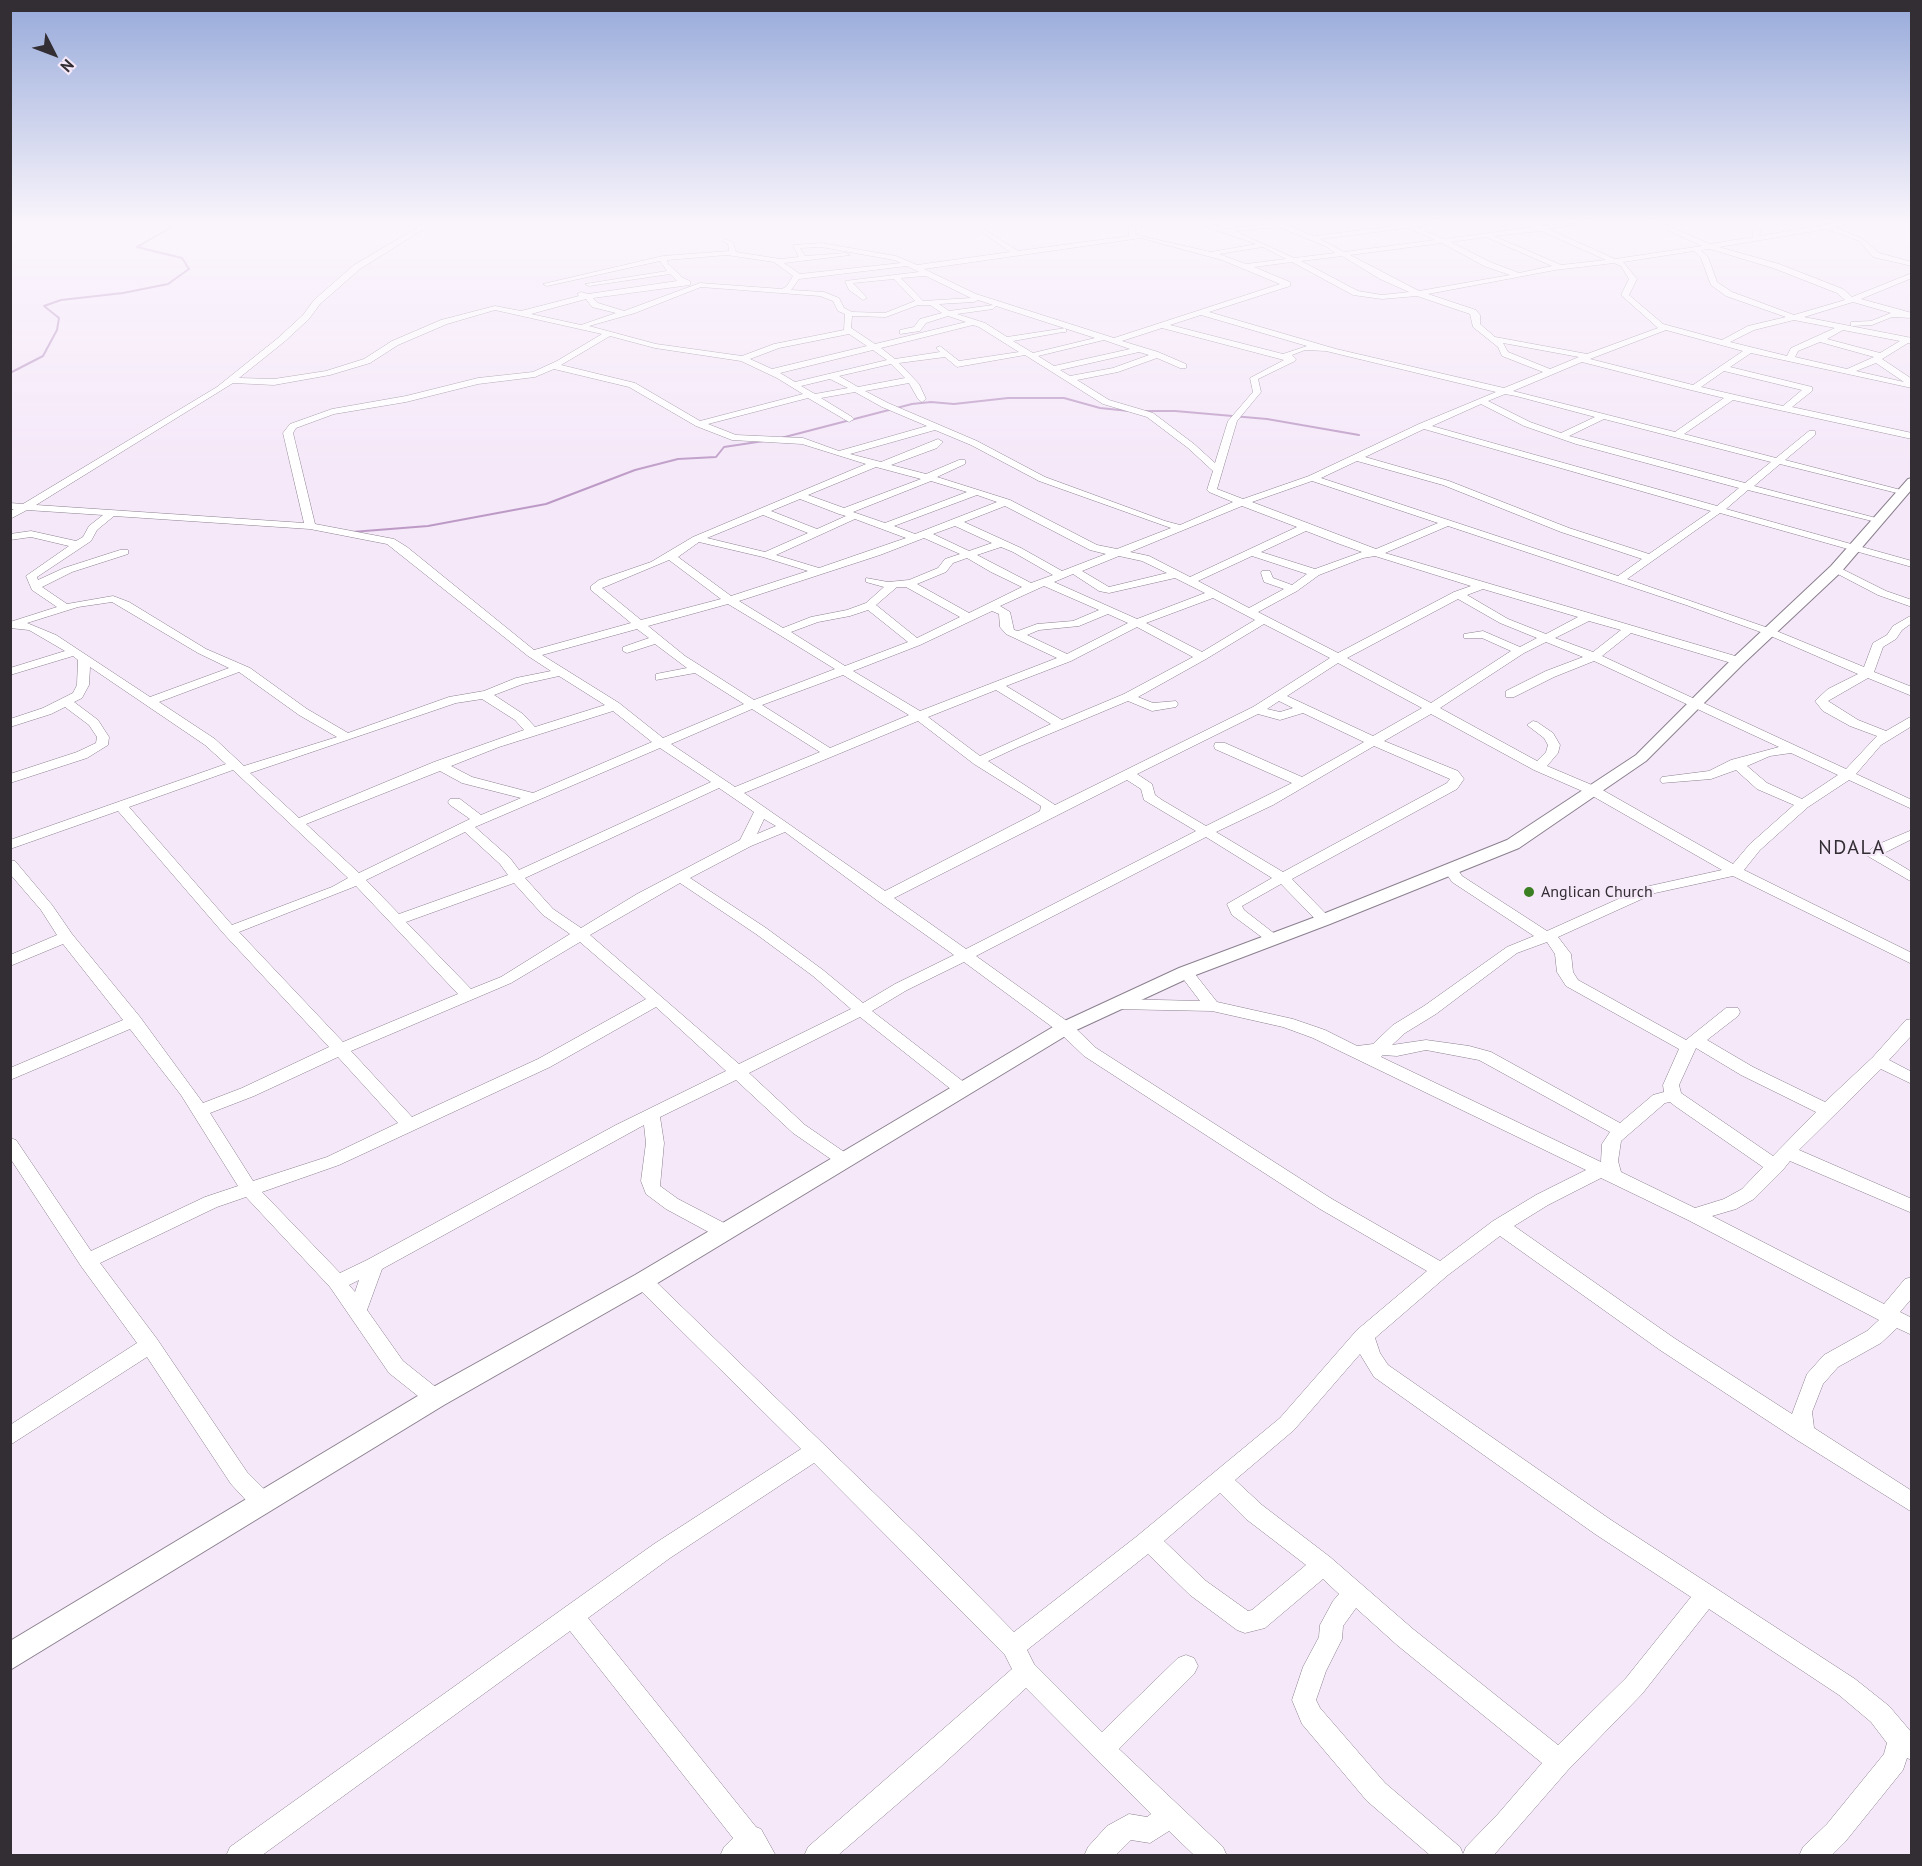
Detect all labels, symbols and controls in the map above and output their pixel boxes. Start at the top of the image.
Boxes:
north arrow [24,24,84,84]
text: N [56,55,78,77]
district label: NDALA [1818,836,1886,860]
place label: Anglican Church [1541,882,1653,902]
marker: Anglican Church [1522,885,1536,899]

